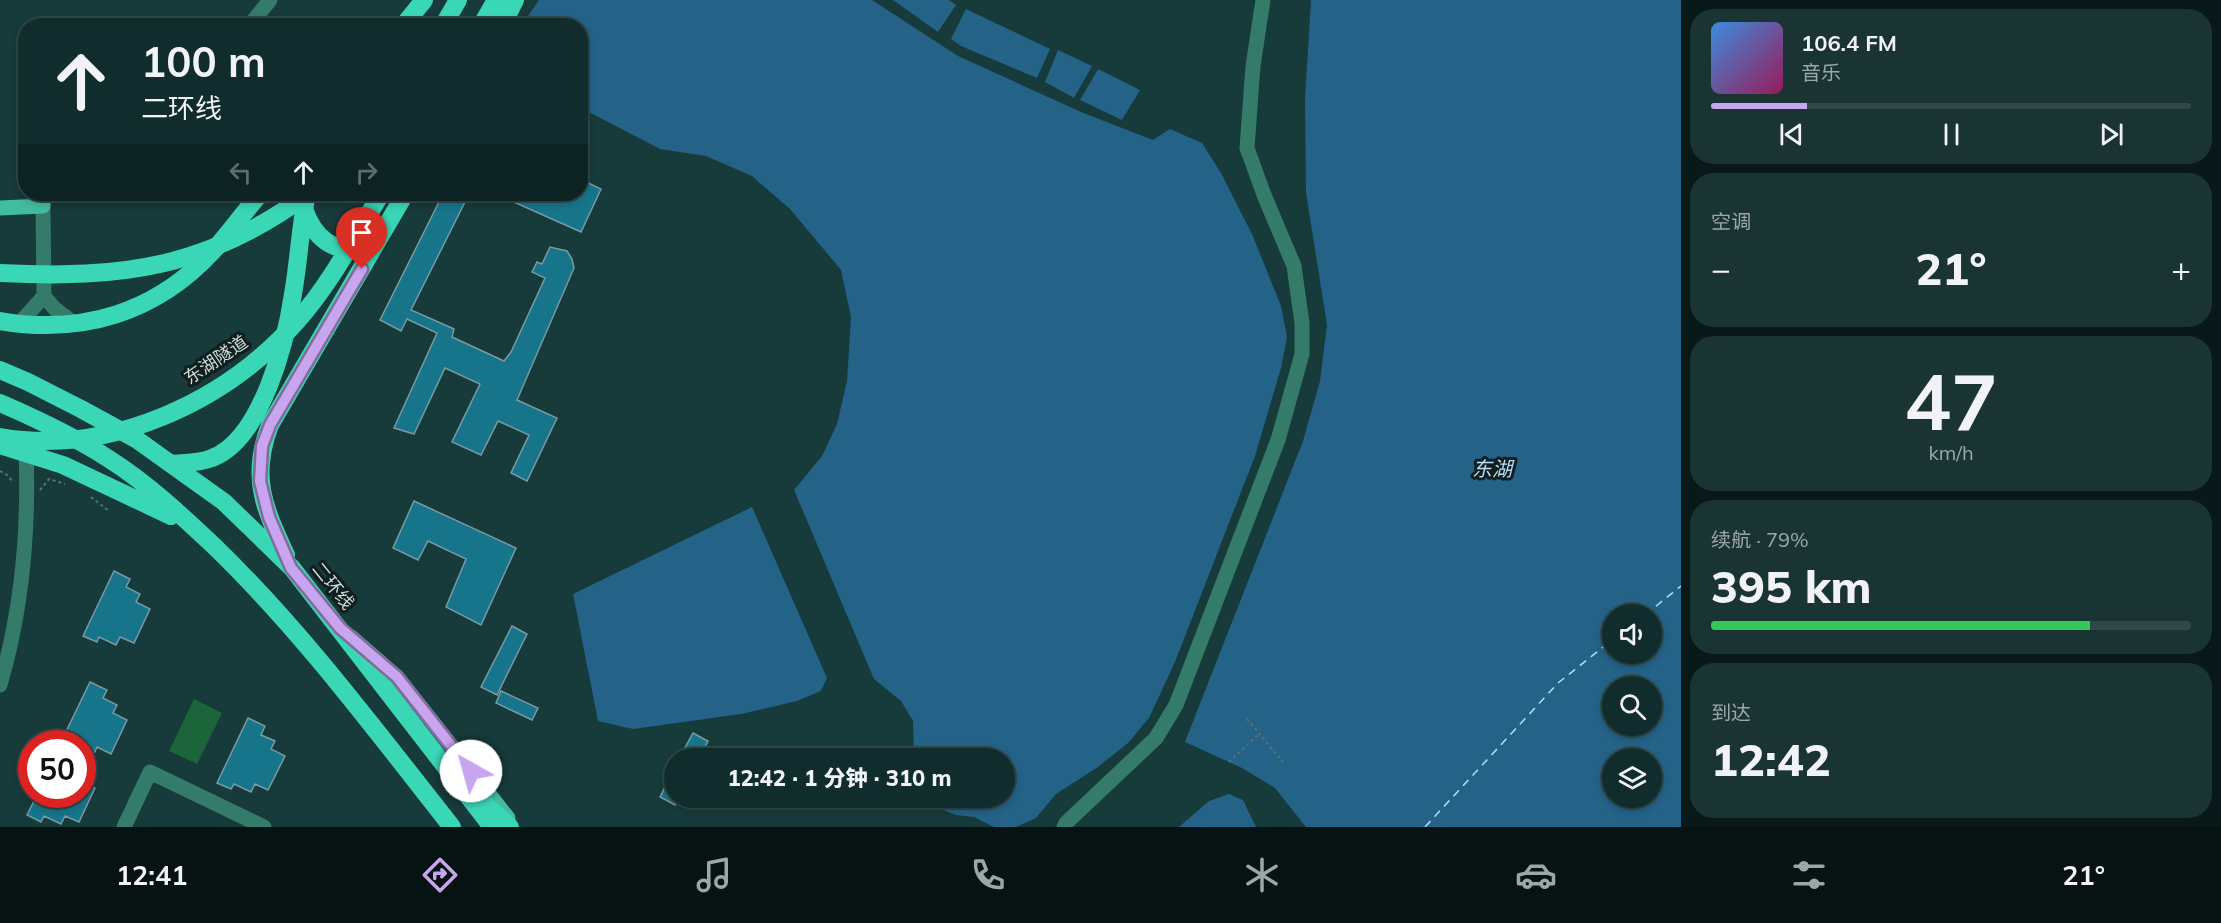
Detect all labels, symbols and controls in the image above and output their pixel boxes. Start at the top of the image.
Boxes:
text: 106.4 FM [1801,29,1897,57]
text: 100 m [141,35,266,88]
icon: ahead [42,42,120,120]
text: 音乐 [1801,60,1841,85]
text: 二环线 [141,91,222,125]
icon: previous [1775,118,1808,151]
icon: pause [1935,118,1968,151]
icon: next [2095,118,2128,151]
icon: left [224,156,257,189]
icon: ahead [287,156,320,189]
icon: right [350,156,383,189]
pin [336,207,387,269]
text: 空调 [1711,209,1751,234]
icon: arrive [345,216,378,249]
text: 21° [1915,240,1987,296]
text: − [1711,248,1731,289]
text: + [2171,248,2191,289]
street label: 东湖隧道 [179,330,252,389]
text: 47 [1904,352,1998,450]
text: km/h [1928,440,1974,465]
water label: 东湖 [1472,456,1515,481]
text: 续航 · 79% [1711,527,1809,552]
street label: 二环线 [307,557,359,614]
text: 395 km [1711,558,1872,614]
map controls [1602,604,1662,808]
button: sound [1602,604,1662,664]
button: search [1602,676,1662,736]
text: 到达 [1711,700,1751,725]
speed limit sign: 50 [18,730,96,808]
text: 12:42 [1711,731,1831,787]
position arrow [439,739,503,803]
button: layers [1602,748,1662,808]
text: 12:42 · 1 分钟 · 310 m [727,764,952,792]
icon: directions [419,854,461,896]
icon: music [693,854,735,896]
icon: phone [967,854,1009,896]
icon: climate [1241,854,1283,896]
icon: car [1515,854,1557,896]
icon: filters [1788,854,1830,896]
text: 12:41 [116,858,187,892]
text: 21° [2062,858,2105,892]

